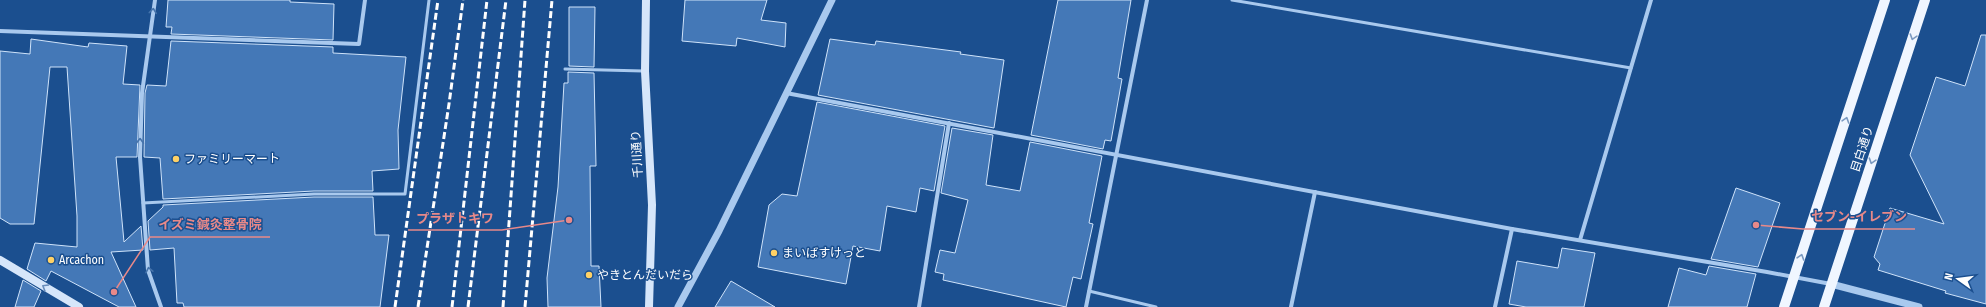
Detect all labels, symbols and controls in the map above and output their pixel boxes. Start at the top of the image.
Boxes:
one-way arrow [148,8,157,14]
one-way arrow [1909,33,1917,40]
one-way arrow [1841,116,1849,123]
street label: 目白通り [1848,124,1876,174]
street label: 千川通り [629,130,645,178]
one-way arrow [136,138,145,144]
place label: ファミリーマート [184,152,280,166]
marker: ファミリーマート [171,154,181,164]
one-way arrow [1868,157,1877,164]
callout: セブン-イレブン [1803,204,1915,229]
callout: プラザトキワ [408,205,502,230]
text: セブン-イレブン [1811,209,1907,224]
text: プラザトキワ [416,211,494,226]
callout: イズミ鍼灸整骨院 [150,212,270,237]
text: イズミ鍼灸整骨院 [158,217,262,232]
place label: まいばすけっと [782,246,866,260]
marker: まいばすけっと [769,248,779,258]
place label: Arcachon [59,253,104,267]
one-way arrow [1796,253,1805,260]
marker: Arcachon [46,255,56,265]
north arrow [1938,259,1978,299]
one-way arrow [146,267,154,273]
place label: やきとんだいだら [597,268,693,282]
marker: やきとんだいだら [584,270,594,280]
text: N [1942,272,1956,281]
one-way arrow [42,284,49,292]

